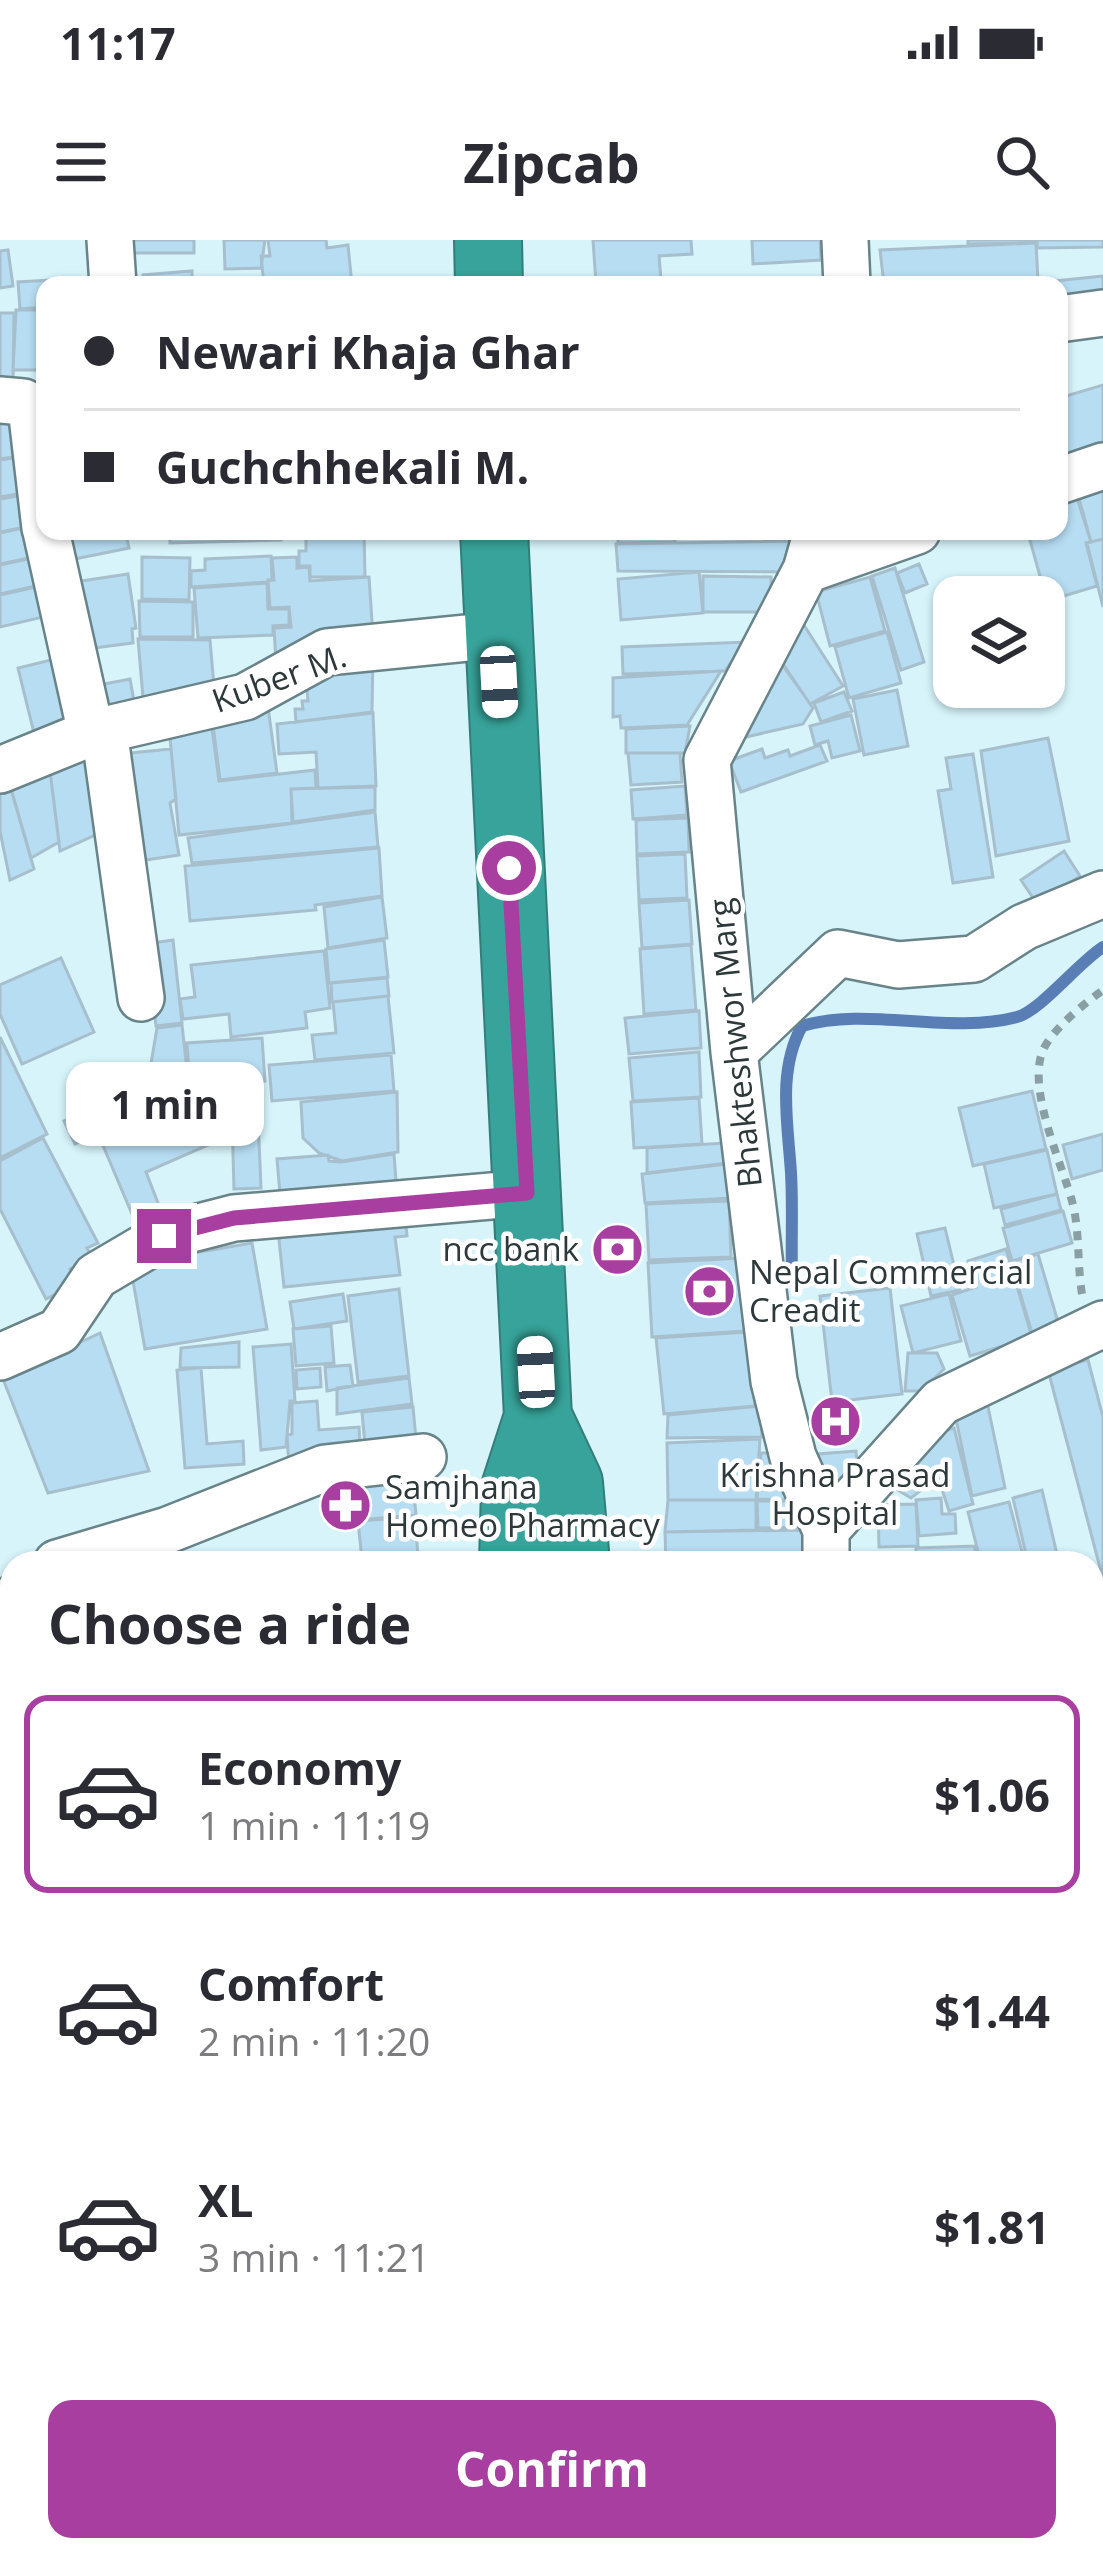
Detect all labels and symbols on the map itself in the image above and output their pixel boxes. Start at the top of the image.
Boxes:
street label: Kuber M. [206,633,352,723]
car [479,645,519,719]
route start [482,841,536,895]
street label: Bhakteshwor Marg [697,896,772,1190]
callout: 1 min [65,1062,263,1146]
route end [137,1209,191,1263]
bank icon: ncc bank [590,1221,646,1277]
place label: ncc bank [442,1226,580,1271]
place label: Nepal Commercial Creadit [749,1249,1032,1332]
bank icon: Nepal Commercial Creadit [682,1263,738,1319]
car [516,1335,556,1409]
hospital icon: Krishna Prasad Hospital [807,1393,863,1449]
place label: Krishna Prasad Hospital [719,1452,951,1535]
place label: Samjhana Homeo Pharmacy [385,1464,660,1547]
pharmacy icon: Samjhana Homeo Pharmacy [318,1478,374,1534]

